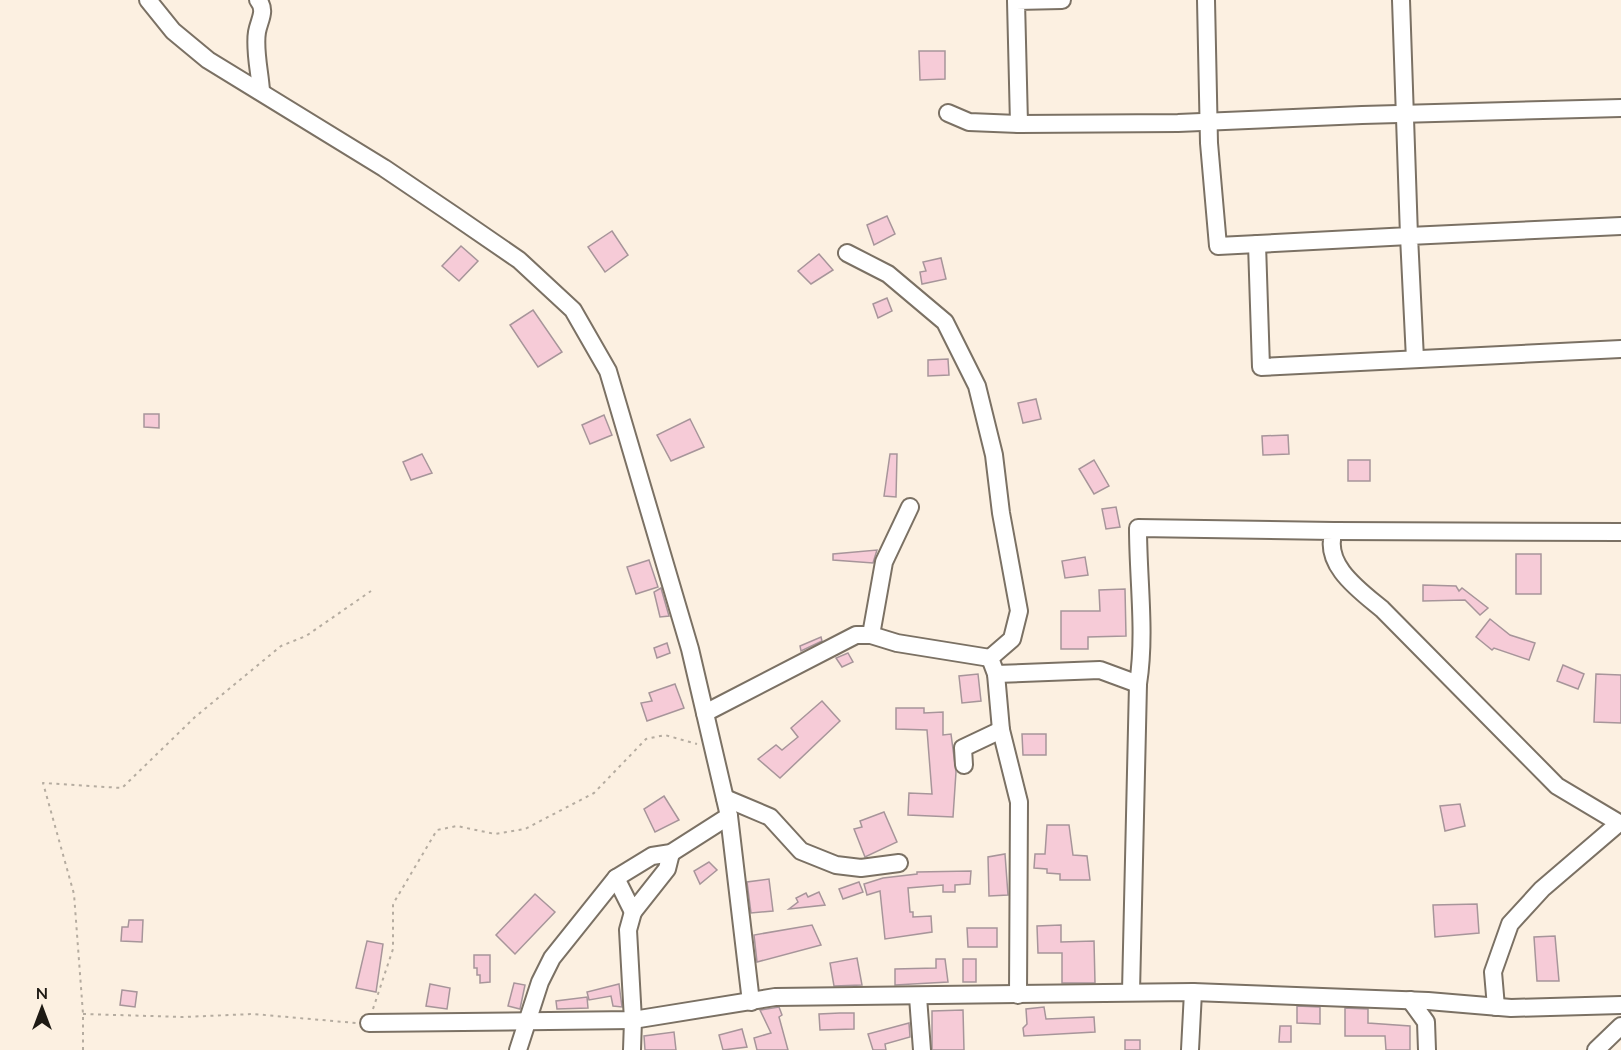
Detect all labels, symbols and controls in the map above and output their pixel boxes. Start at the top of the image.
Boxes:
north arrow [12,978,72,1038]
text: N [36,983,48,1002]

